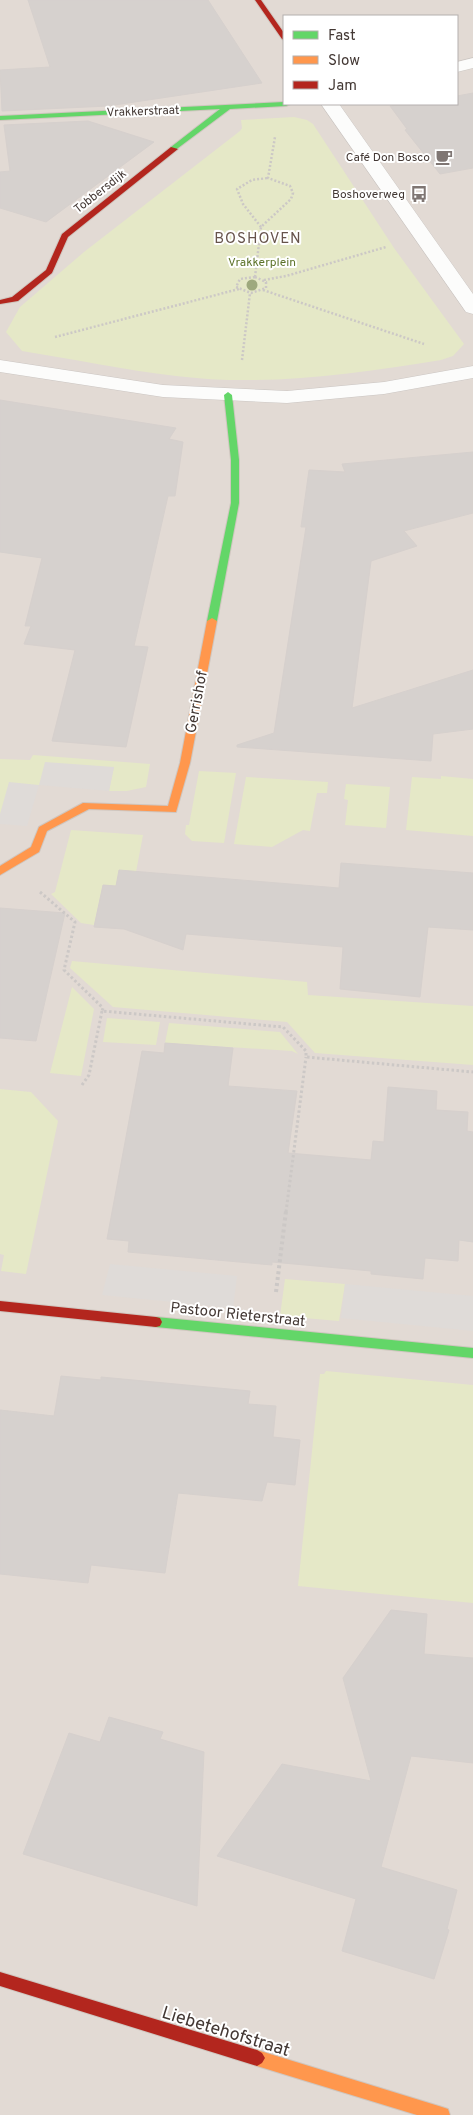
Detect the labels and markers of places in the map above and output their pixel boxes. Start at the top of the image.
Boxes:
cafe icon: Café Don Bosco [434,147,454,167]
place label: Café Don Bosco [346,150,430,166]
bus stop icon: Boshoverweg [409,184,429,204]
place label: Boshoverweg [332,187,405,203]

